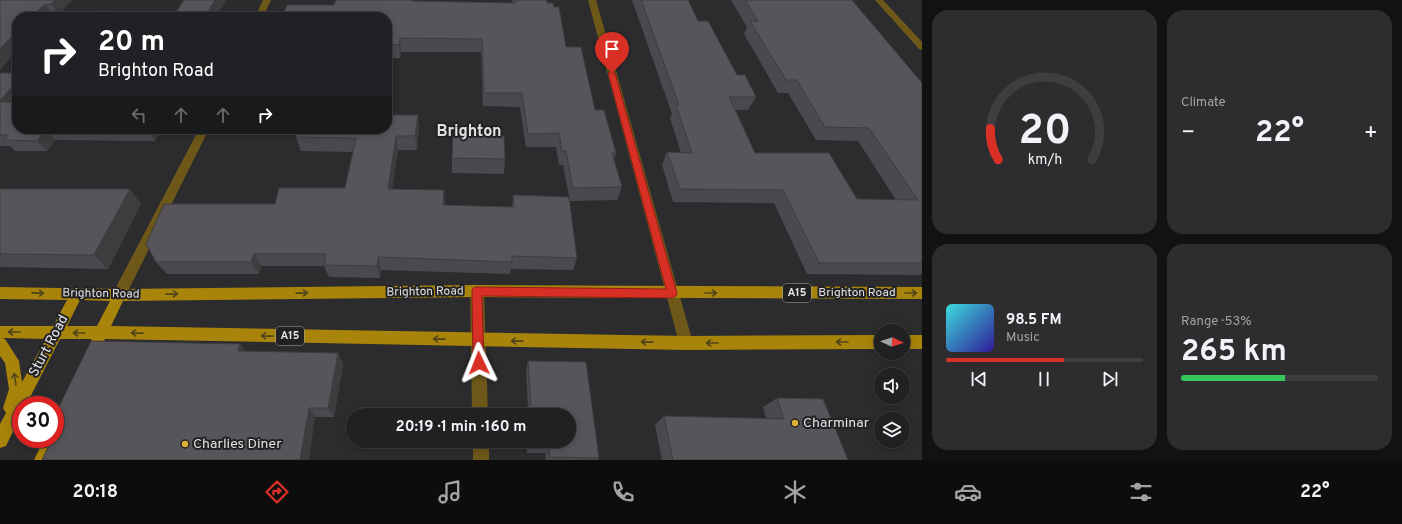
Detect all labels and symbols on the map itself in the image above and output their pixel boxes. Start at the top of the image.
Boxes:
pin [595,32,629,73]
district label: Brighton [436,122,502,142]
street label: Brighton Road [386,283,464,301]
road number: A15 [783,284,811,302]
street label: Brighton Road [62,285,140,303]
street label: Brighton Road [818,285,896,301]
one-way arrow [31,289,44,297]
one-way arrow [295,289,308,297]
one-way arrow [704,289,717,297]
one-way arrow [904,289,917,297]
one-way arrow [165,290,178,298]
street label: Sturt Road [26,312,72,380]
north arrow [874,324,910,360]
road number: A15 [276,327,304,345]
one-way arrow [8,328,21,336]
one-way arrow [73,329,86,337]
one-way arrow [131,329,144,337]
one-way arrow [261,332,274,340]
one-way arrow [433,335,446,343]
one-way arrow [511,337,524,345]
one-way arrow [641,338,654,346]
one-way arrow [836,338,849,346]
one-way arrow [706,339,719,347]
position arrow [458,342,500,384]
one-way arrow [10,373,18,386]
speed limit sign: 30 [12,396,64,448]
place label: Charminar [803,415,870,432]
marker: Charminar [790,418,800,428]
place label: Charlies Diner [193,436,282,453]
marker: Charlies Diner [180,439,190,449]

